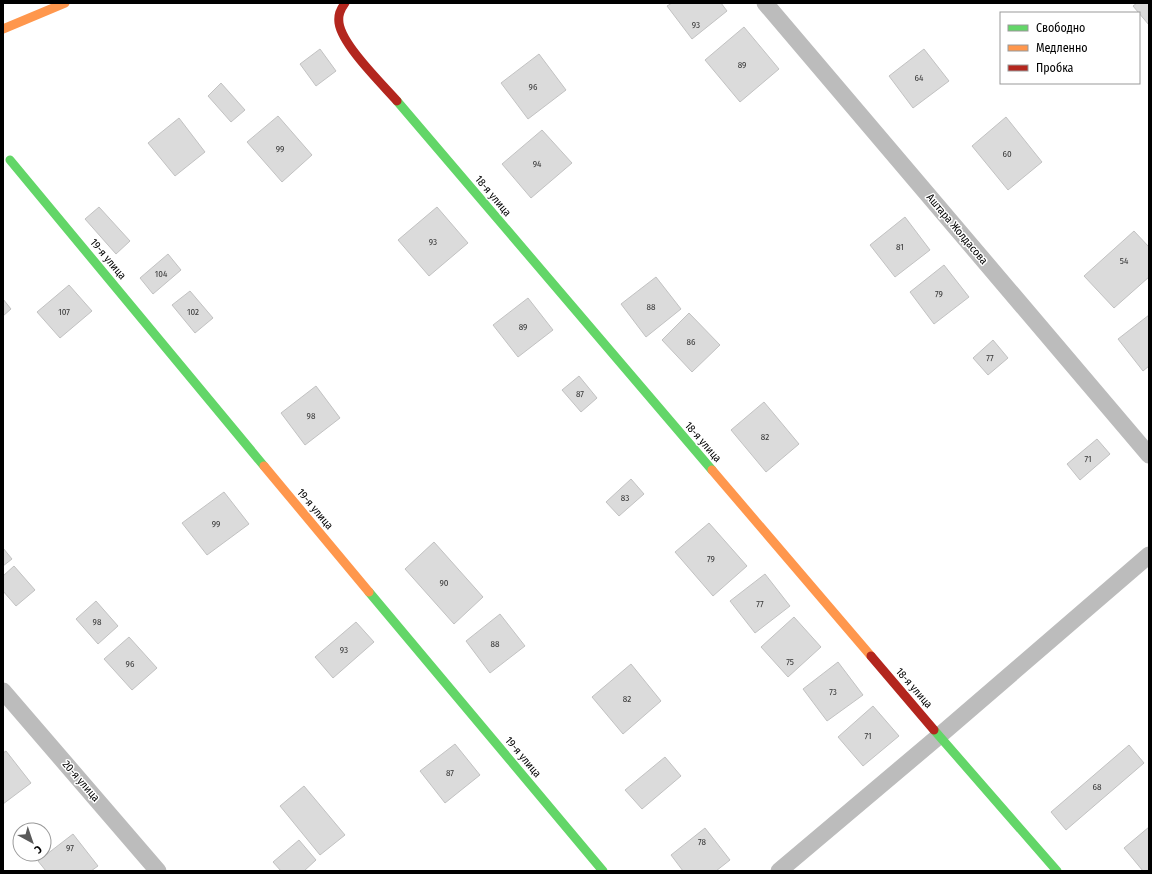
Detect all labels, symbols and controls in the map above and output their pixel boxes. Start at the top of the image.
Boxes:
legend [1000,12,1140,84]
house number: 93 [692,20,700,30]
text: Свободно [1036,21,1085,35]
text: Медленно [1036,41,1088,55]
house number: 89 [738,60,746,70]
text: Пробка [1036,61,1074,75]
house number: 64 [915,73,924,83]
house number: 96 [529,82,538,92]
house number: 99 [276,144,284,154]
house number: 60 [1002,149,1012,159]
house number: 94 [533,159,542,169]
street label: 18-я улица [472,173,514,219]
street label: Аштара Жолдасова [924,191,990,267]
street label: 19-я улица [87,236,129,282]
house number: 93 [429,237,437,247]
house number: 81 [896,242,904,252]
house number: 54 [1120,256,1129,266]
house number: 104 [155,269,168,279]
house number: 79 [935,289,943,299]
house number: 88 [646,302,656,312]
house number: 107 [58,307,70,317]
house number: 102 [187,307,199,317]
house number: 89 [519,322,527,332]
house number: 86 [687,337,696,347]
house number: 77 [986,353,994,363]
house number: 87 [576,389,584,399]
house number: 98 [307,411,316,421]
street label: 18-я улица [682,419,724,465]
house number: 82 [761,432,769,442]
house number: 71 [1084,454,1092,464]
street label: 19-я улица [294,486,336,532]
house number: 83 [621,493,629,503]
house number: 99 [212,519,220,529]
house number: 79 [707,554,715,564]
house number: 90 [439,578,449,588]
house number: 77 [756,599,764,609]
house number: 98 [93,617,102,627]
house number: 88 [490,639,500,649]
house number: 93 [340,645,348,655]
house number: 75 [786,657,794,667]
house number: 96 [126,659,135,669]
street label: 18-я улица [893,665,935,711]
house number: 73 [829,687,837,697]
house number: 82 [623,694,631,704]
house number: 71 [864,731,872,741]
street label: 19-я улица [502,734,544,780]
street label: 20-я улица [60,758,102,804]
house number: 87 [446,768,454,778]
house number: 68 [1093,782,1102,792]
north arrow [12,822,52,862]
house number: 78 [698,837,706,847]
text: С [32,842,44,856]
house number: 97 [66,843,74,853]

